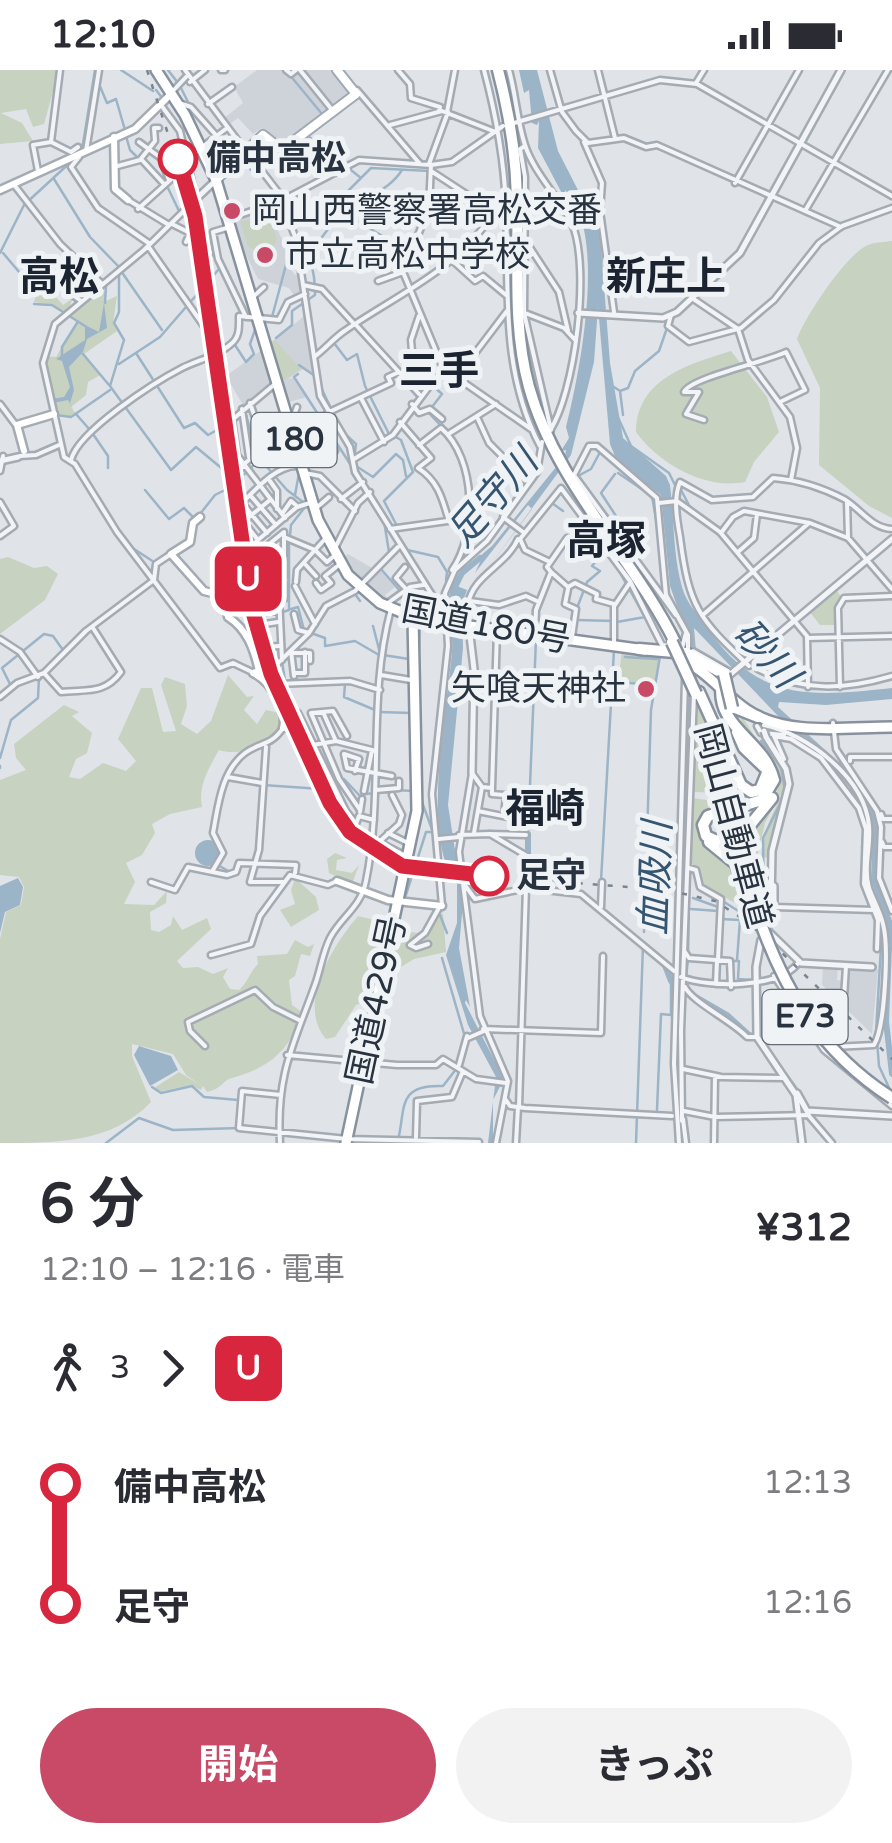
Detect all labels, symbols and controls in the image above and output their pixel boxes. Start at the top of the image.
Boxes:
text: 12:10 [50,12,155,58]
place label: 備中高松 [206,138,346,180]
marker: 備中高松 [159,140,197,178]
place label: 岡山西警察署高松交番 [252,190,602,232]
marker: 岡山西警察署高松交番 [221,200,243,222]
place label: 市立高松中学校 [285,234,530,276]
marker: 市立高松中学校 [254,244,276,266]
district label: 高松 [19,253,99,301]
district label: 新庄上 [606,253,726,301]
district label: 三手 [399,347,479,395]
road number: 180 [252,413,336,467]
water label: 足守川 [438,437,550,556]
district label: 高塚 [566,517,646,565]
line badge: U [216,546,280,612]
text: U [235,558,261,600]
street label: 国道180号 [398,588,574,662]
water label: 砂川 [723,610,811,701]
place label: 矢喰天神社 [451,668,626,710]
marker: 矢喰天神社 [635,678,657,700]
street label: 岡山自動車道 [686,719,780,933]
district label: 福崎 [505,785,585,833]
water label: 血吸川 [631,816,681,936]
place label: 足守 [516,855,586,897]
marker: 足守 [470,857,508,895]
street label: 国道429号 [339,912,415,1088]
road number: E73 [762,990,848,1044]
text: 6 分 [40,1172,144,1238]
text: ¥312 [755,1205,852,1251]
text: 12:10 – 12:16 · 電車 [40,1251,345,1289]
icon: walk [40,1341,95,1396]
icon: forward [145,1341,200,1396]
text: U [235,1347,262,1389]
text: 3 [110,1349,130,1387]
text: 12:13 [763,1464,852,1502]
text: 備中高松 [114,1465,266,1511]
text: 12:16 [763,1584,852,1622]
text: 足守 [114,1585,190,1631]
button: 開始 [40,1708,436,1823]
button: きっぷ [456,1708,852,1823]

